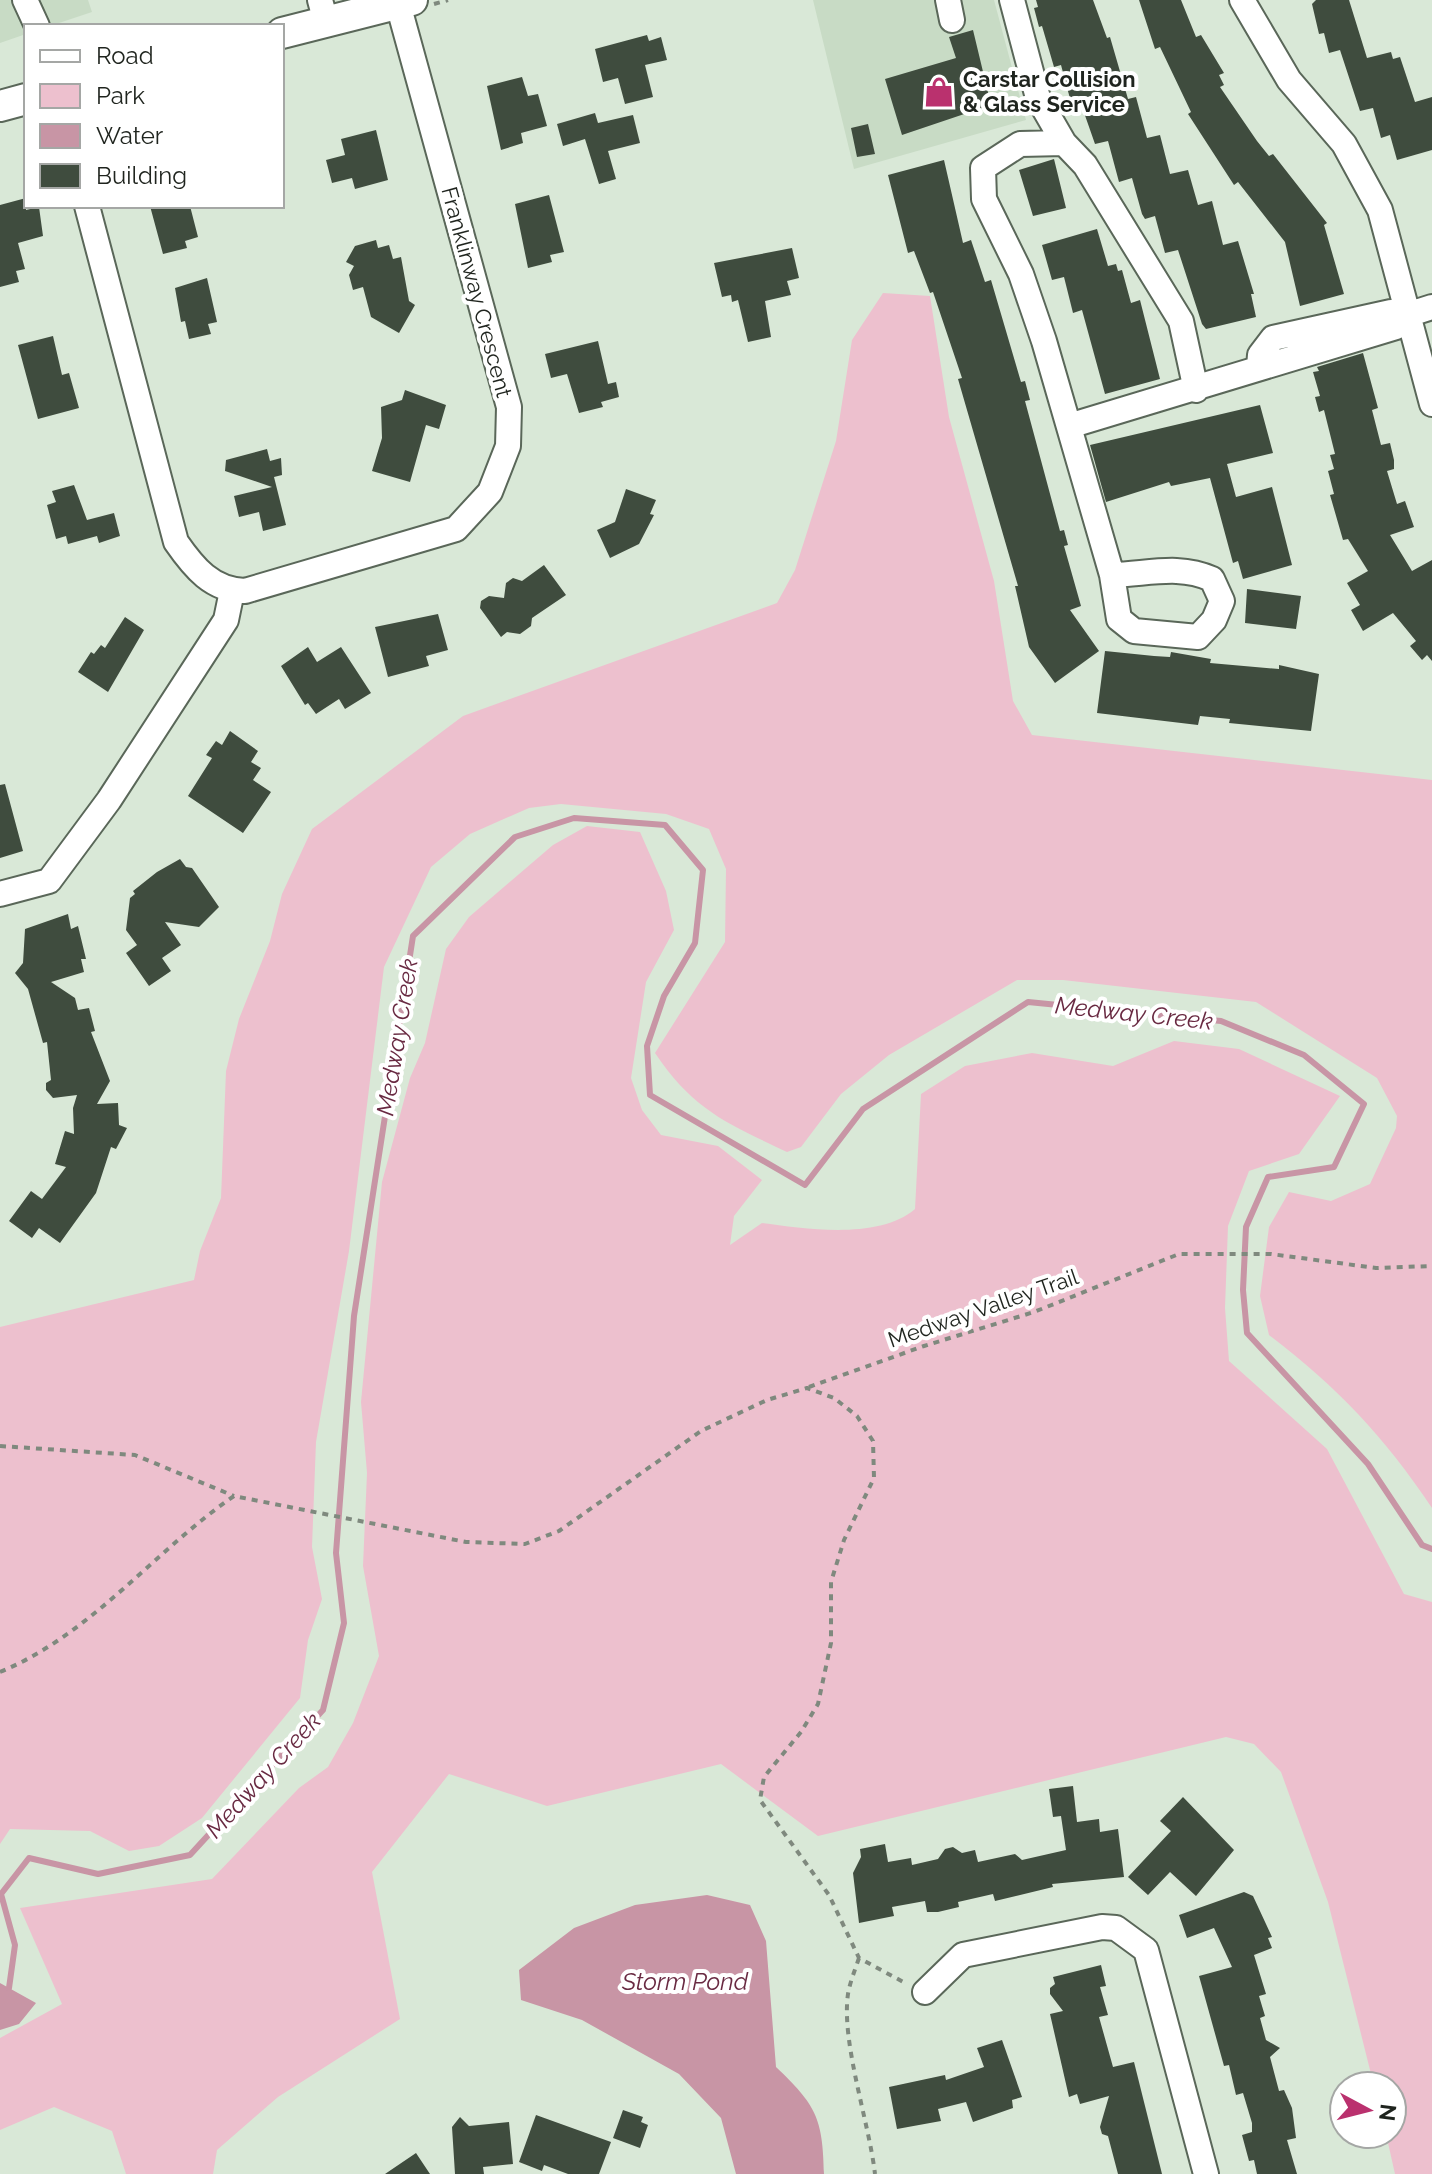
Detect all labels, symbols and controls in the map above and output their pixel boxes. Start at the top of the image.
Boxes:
legend [24,24,284,208]
text: Road [96,41,154,70]
place label: Carstar Collision & Glass Service [963,66,1135,117]
shop icon: Carstar Collision & Glass Service [922,75,956,109]
text: Park [96,81,145,110]
text: Water [96,121,164,150]
text: Building [96,161,187,190]
street label: Franklinway Crescent [436,184,518,401]
water label: Medway Creek [370,956,424,1118]
water label: Medway Creek [1054,990,1215,1036]
street label: Medway Valley Trail [884,1263,1082,1353]
water label: Medway Creek [199,1706,327,1844]
water label: Storm Pond [621,1967,749,1996]
north arrow [1328,2070,1408,2150]
text: N [1374,2103,1402,2122]

